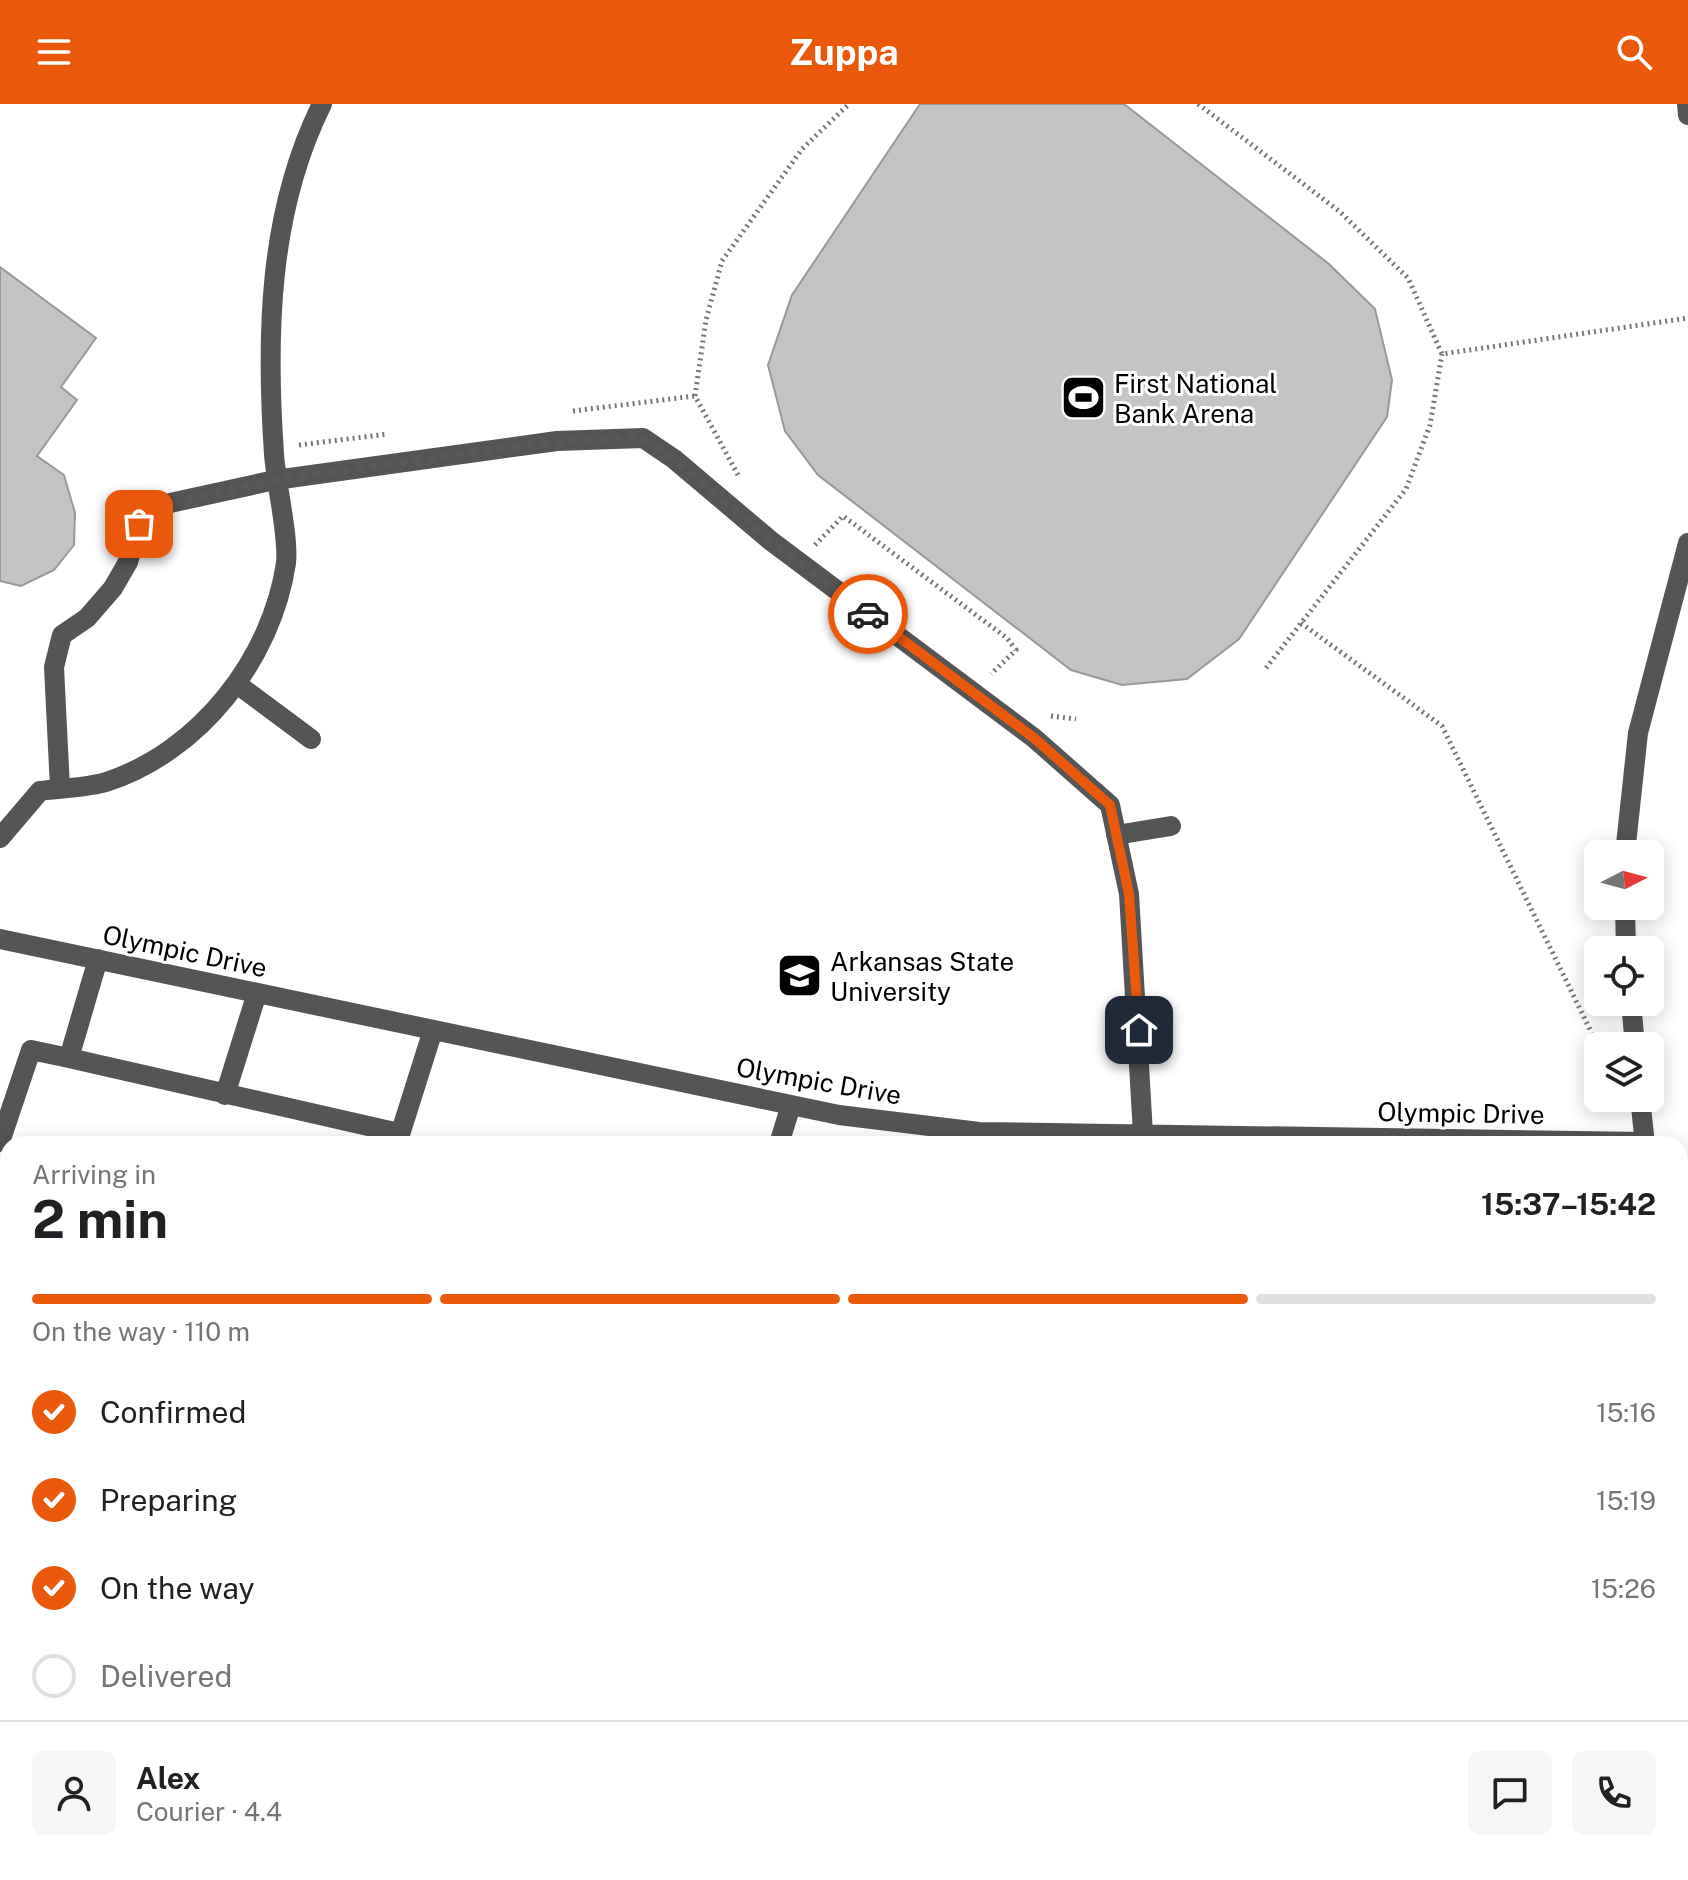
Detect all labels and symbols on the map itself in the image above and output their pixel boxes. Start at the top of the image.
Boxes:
place label: First National Bank Arena [1114,368,1277,429]
sports icon: First National Bank Arena [1059,374,1107,422]
pin [105,490,173,558]
courier [828,574,908,654]
north arrow [1584,840,1664,920]
street label: Olympic Drive [100,918,270,984]
place label: Arkansas State University [830,946,1014,1007]
school or university icon: Arkansas State University [775,952,823,1000]
pin [1105,996,1173,1064]
street label: Olympic Drive [734,1051,904,1111]
street label: Olympic Drive [1377,1096,1545,1130]

